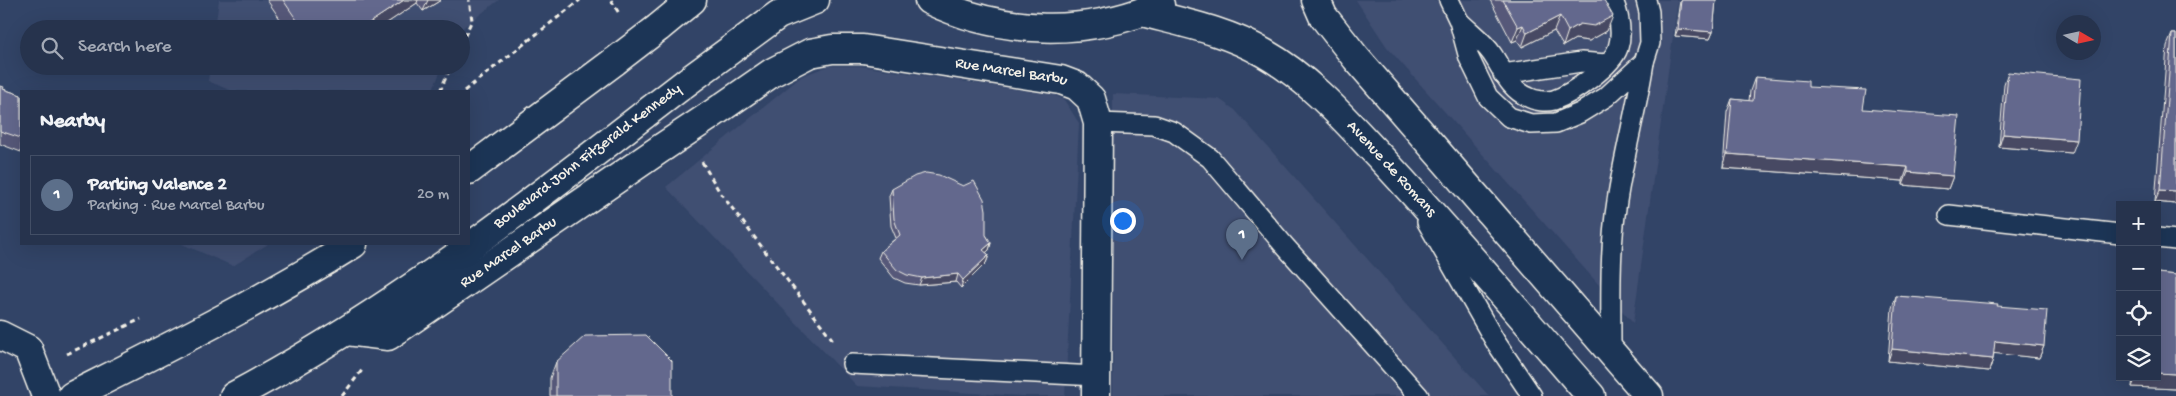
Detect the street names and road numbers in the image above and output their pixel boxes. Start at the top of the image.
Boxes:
street label: Rue Marcel Barbu [954,54,1071,91]
street label: Boulevard John Fitzerald Kennedy [490,80,686,234]
street label: Avenue de Romans [1342,117,1441,222]
street label: Rue Marcel Barbu [457,213,561,293]

